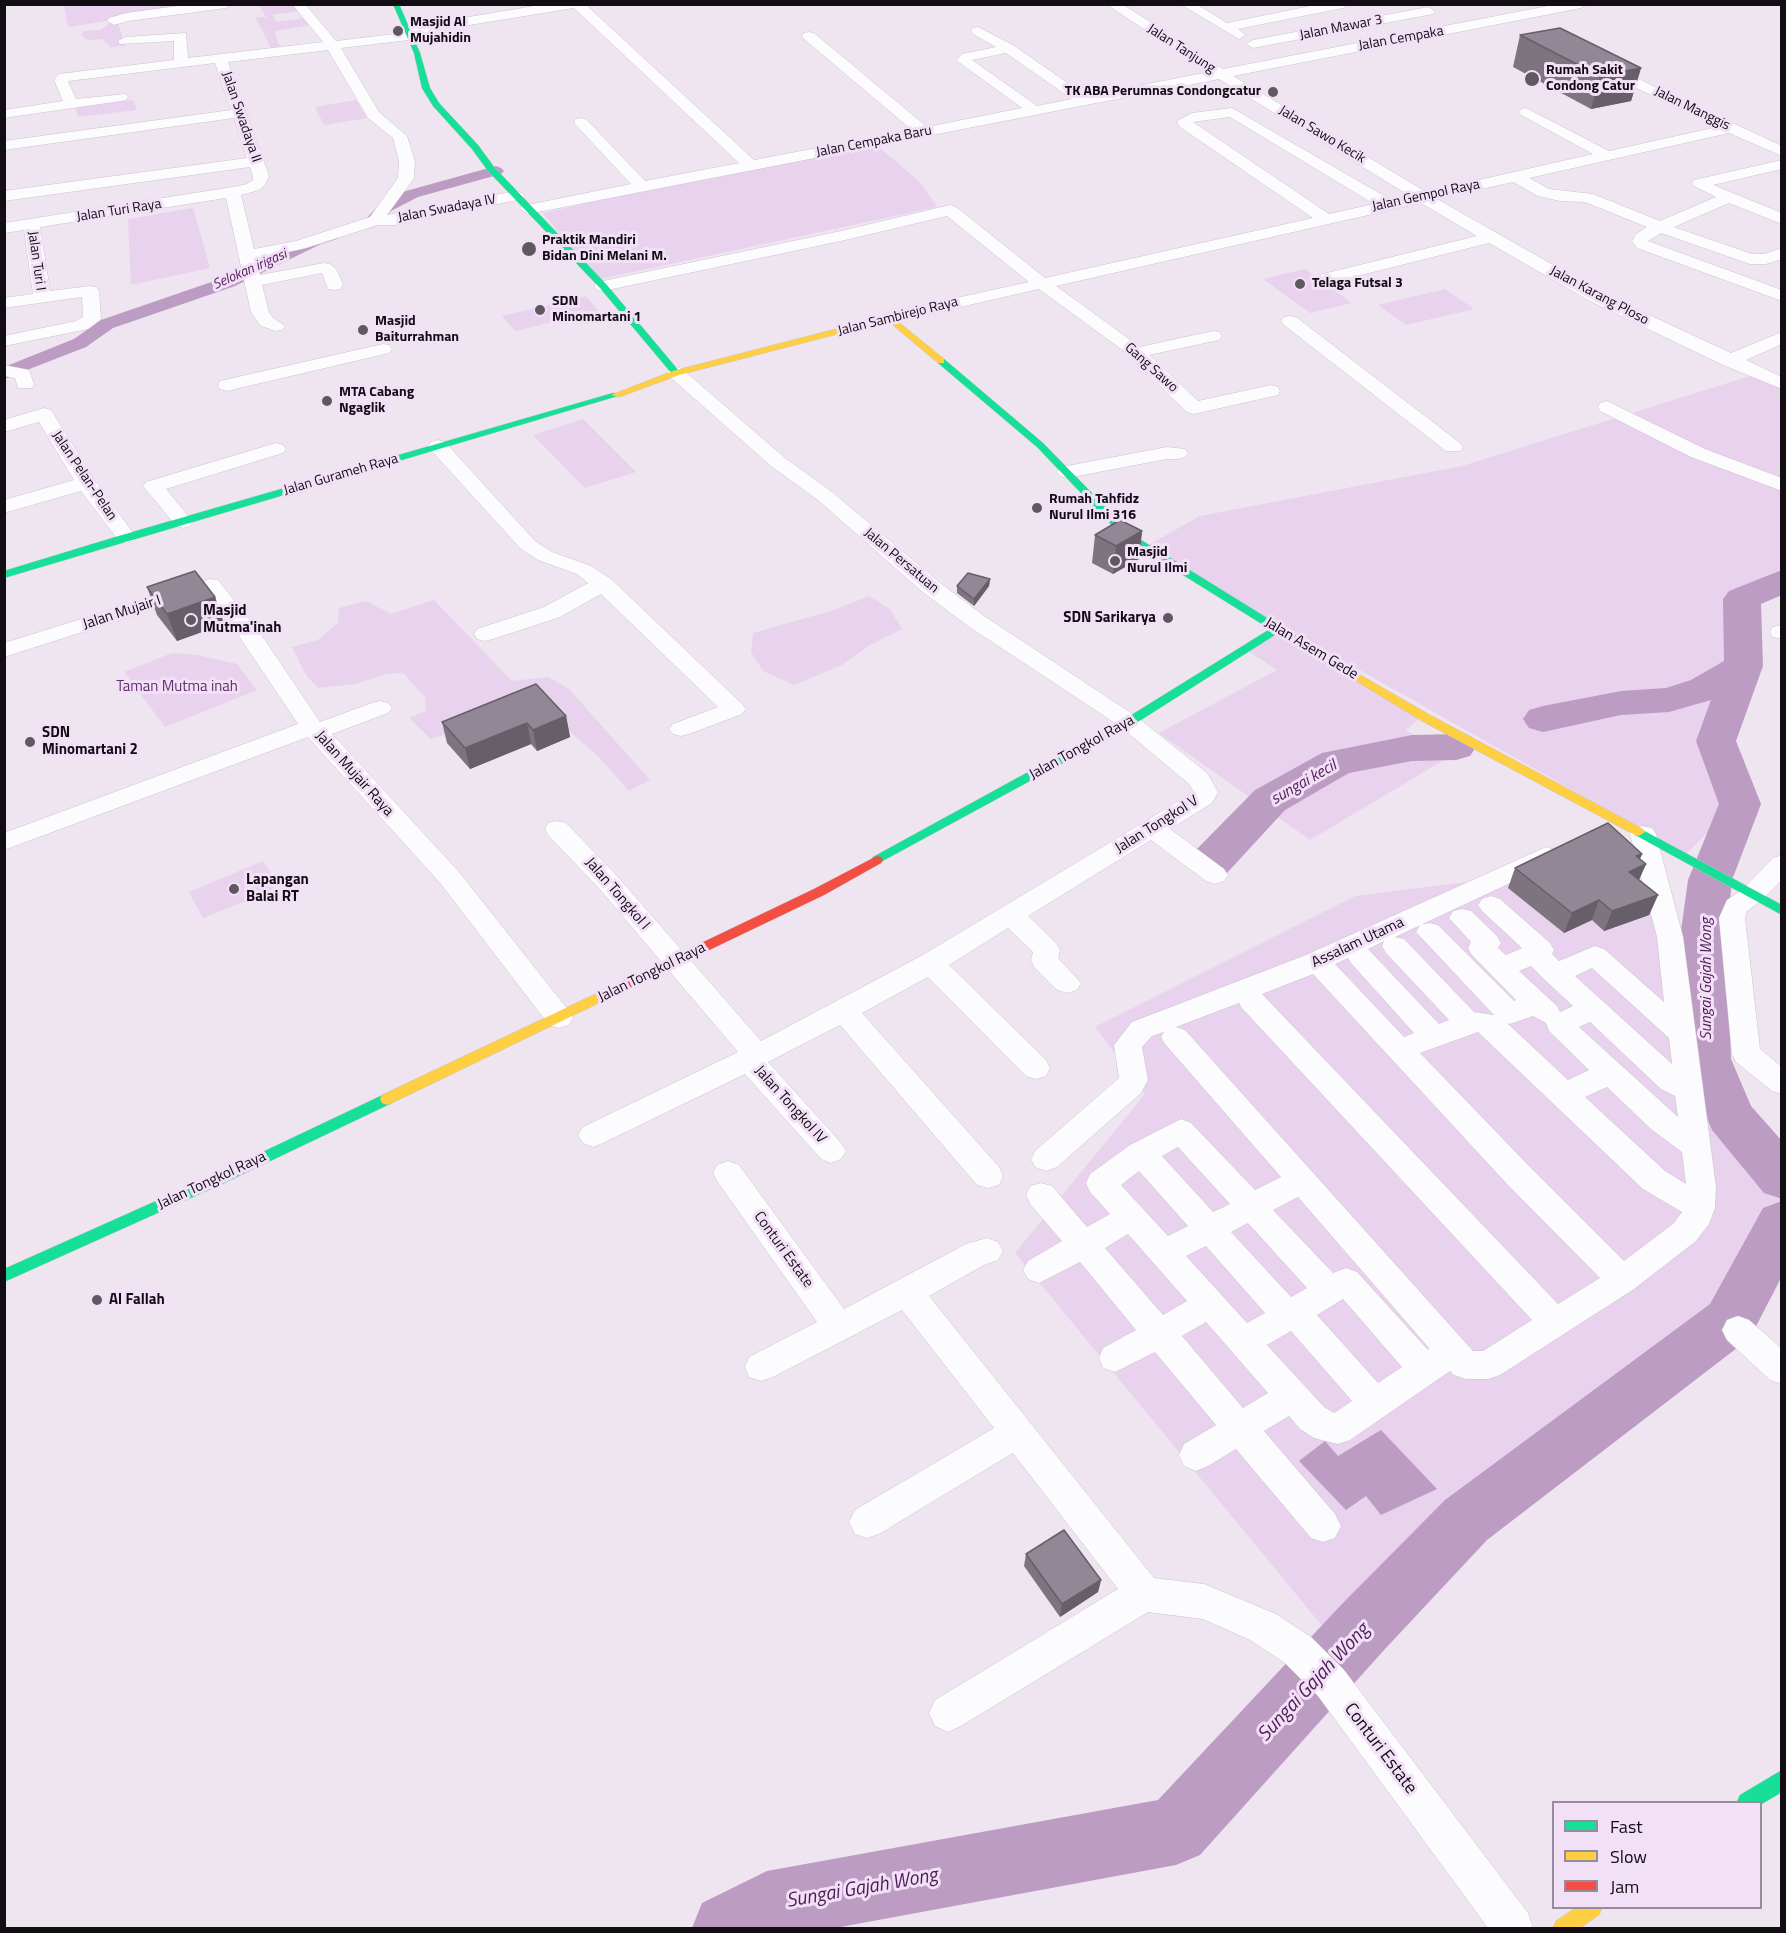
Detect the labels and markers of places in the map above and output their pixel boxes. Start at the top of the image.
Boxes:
place label: Masjid Al Mujahidin [410,15,471,48]
marker: Masjid Al Mujahidin [391,24,405,38]
place label: Rumah Sakit Condong Catur [1546,63,1635,96]
marker: Rumah Sakit Condong Catur [1523,70,1541,88]
place label: TK ABA Perumnas Condongcatur [1065,84,1261,100]
marker: TK ABA Perumnas Condongcatur [1266,85,1280,99]
place label: Praktik Mandiri Bidan Dini Melani M. [542,233,667,266]
marker: Praktik Mandiri Bidan Dini Melani M. [520,240,538,258]
place label: Telaga Futsal 3 [1312,276,1403,292]
marker: Telaga Futsal 3 [1293,277,1307,291]
place label: SDN Minomartani 1 [552,294,641,326]
marker: SDN Minomartani 1 [533,303,547,317]
place label: Masjid Baiturrahman [375,314,459,346]
marker: Masjid Baiturrahman [356,323,370,337]
place label: MTA Cabang Ngaglik [339,385,414,418]
marker: MTA Cabang Ngaglik [320,394,334,408]
place label: Rumah Tahfidz Nurul Ilmi 316 [1049,492,1139,524]
marker: Rumah Tahfidz Nurul Ilmi 316 [1030,501,1044,515]
place label: Masjid Nurul Ilmi [1127,545,1187,578]
marker: Masjid Nurul Ilmi [1108,554,1122,568]
place label: Masjid Mutma'inah [203,602,281,637]
place label: SDN Sarikarya [1063,609,1156,627]
marker: SDN Sarikarya [1161,611,1175,625]
marker: Masjid Mutma'inah [184,613,198,627]
place label: SDN Minomartani 2 [42,724,138,759]
marker: SDN Minomartani 2 [23,735,37,749]
place label: Lapangan Balai RT [246,871,309,906]
marker: Lapangan Balai RT [227,882,241,896]
place label: Al Fallah [109,1291,165,1309]
marker: Al Fallah [90,1293,104,1307]

